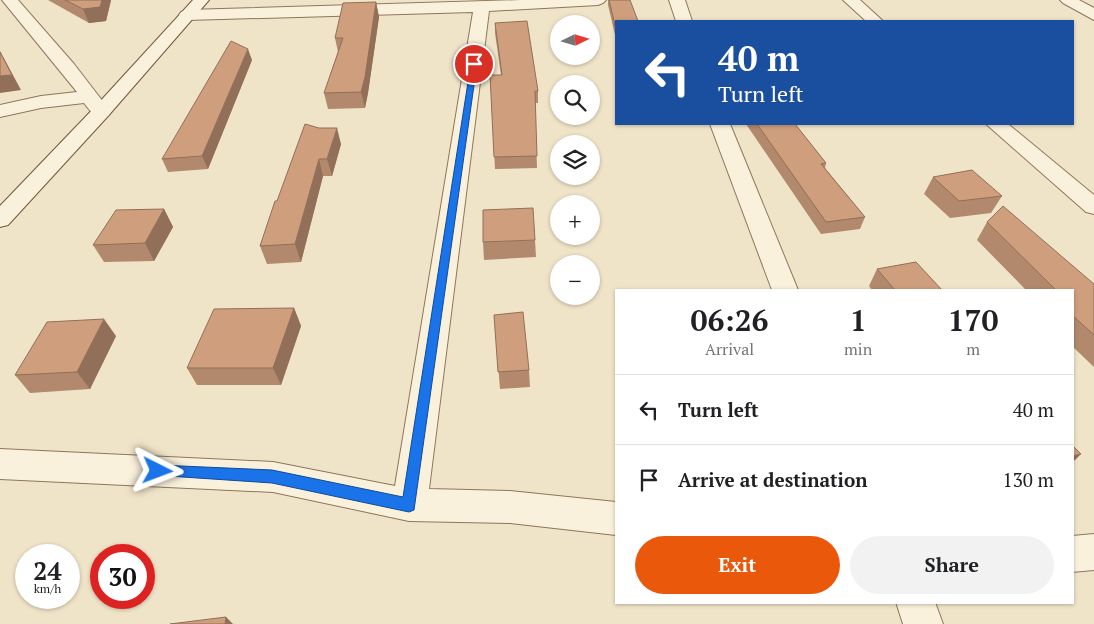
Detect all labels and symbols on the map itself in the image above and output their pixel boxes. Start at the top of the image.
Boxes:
north arrow [550,15,600,65]
pin [453,43,495,85]
position arrow [131,444,183,496]
speed limit sign: 30 [90,544,155,609]

